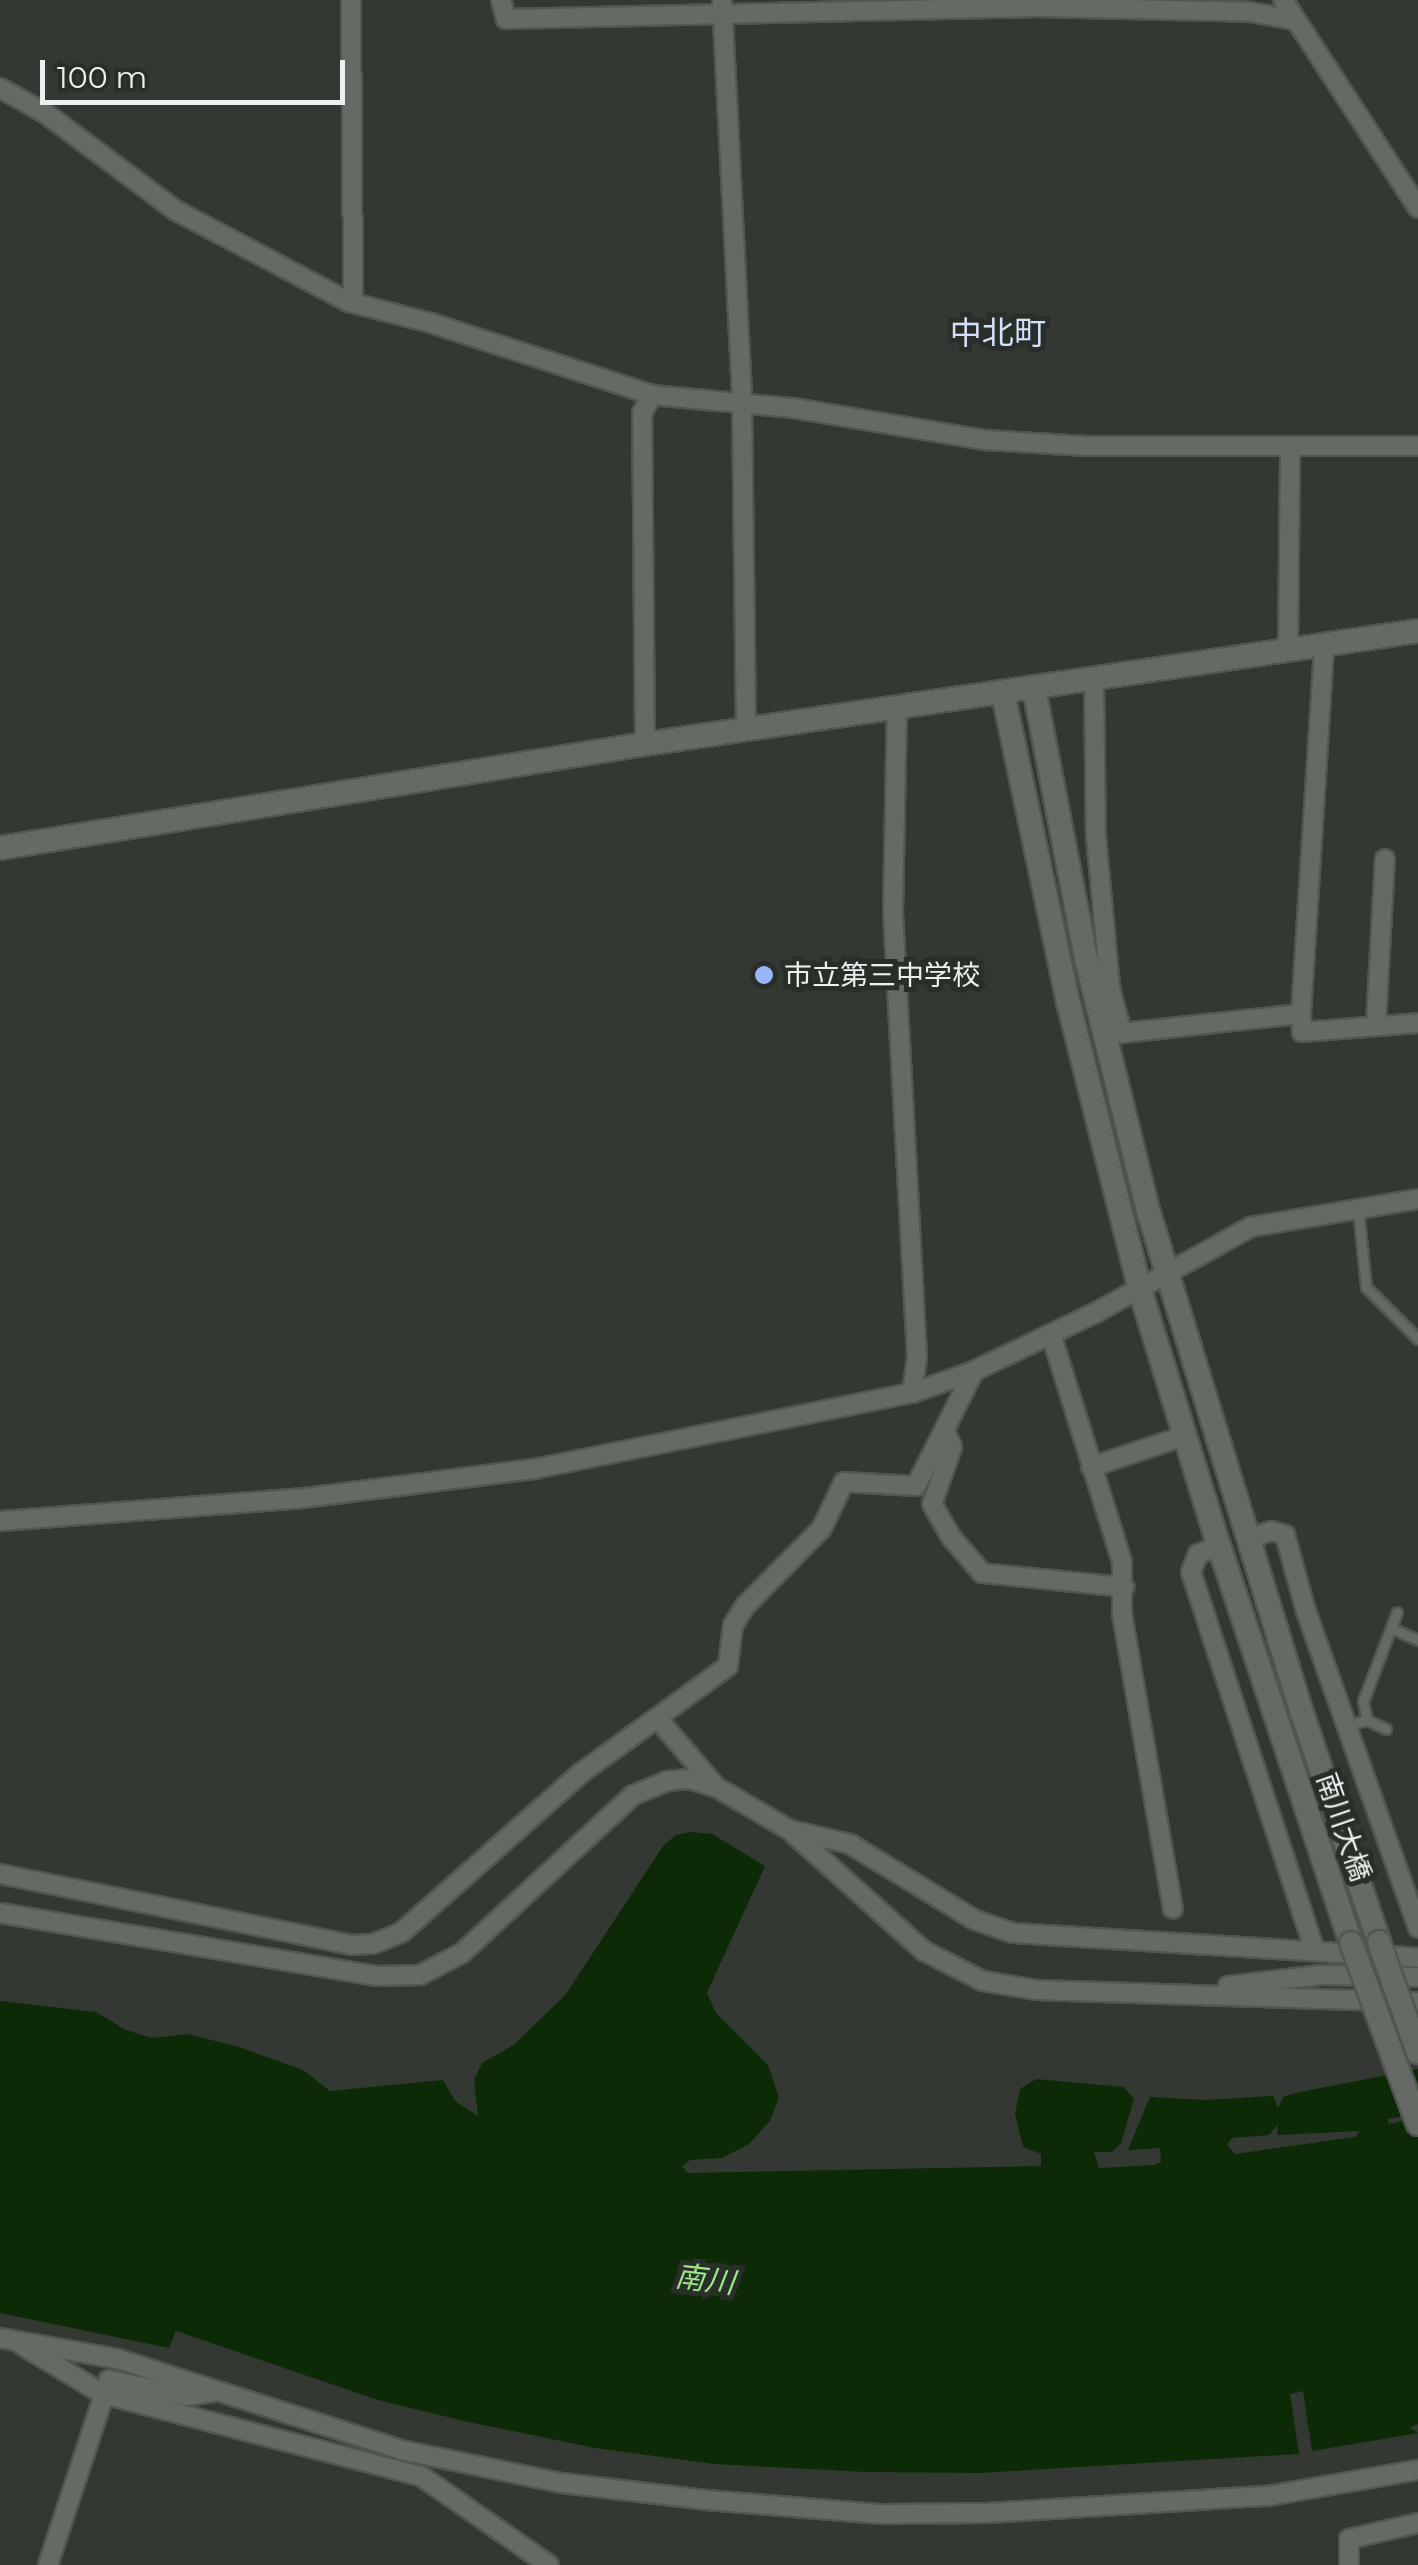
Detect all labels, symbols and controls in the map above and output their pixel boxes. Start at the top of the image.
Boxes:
scale bar [45,40,350,102]
text: 100 m [57,59,147,96]
district label: 中北町 [950,314,1046,352]
place label: 市立第三中学校 [784,958,980,992]
marker: 市立第三中学校 [753,964,775,986]
street label: 南川大橋 [1310,1769,1378,1885]
water label: 南川 [673,2258,737,2302]

